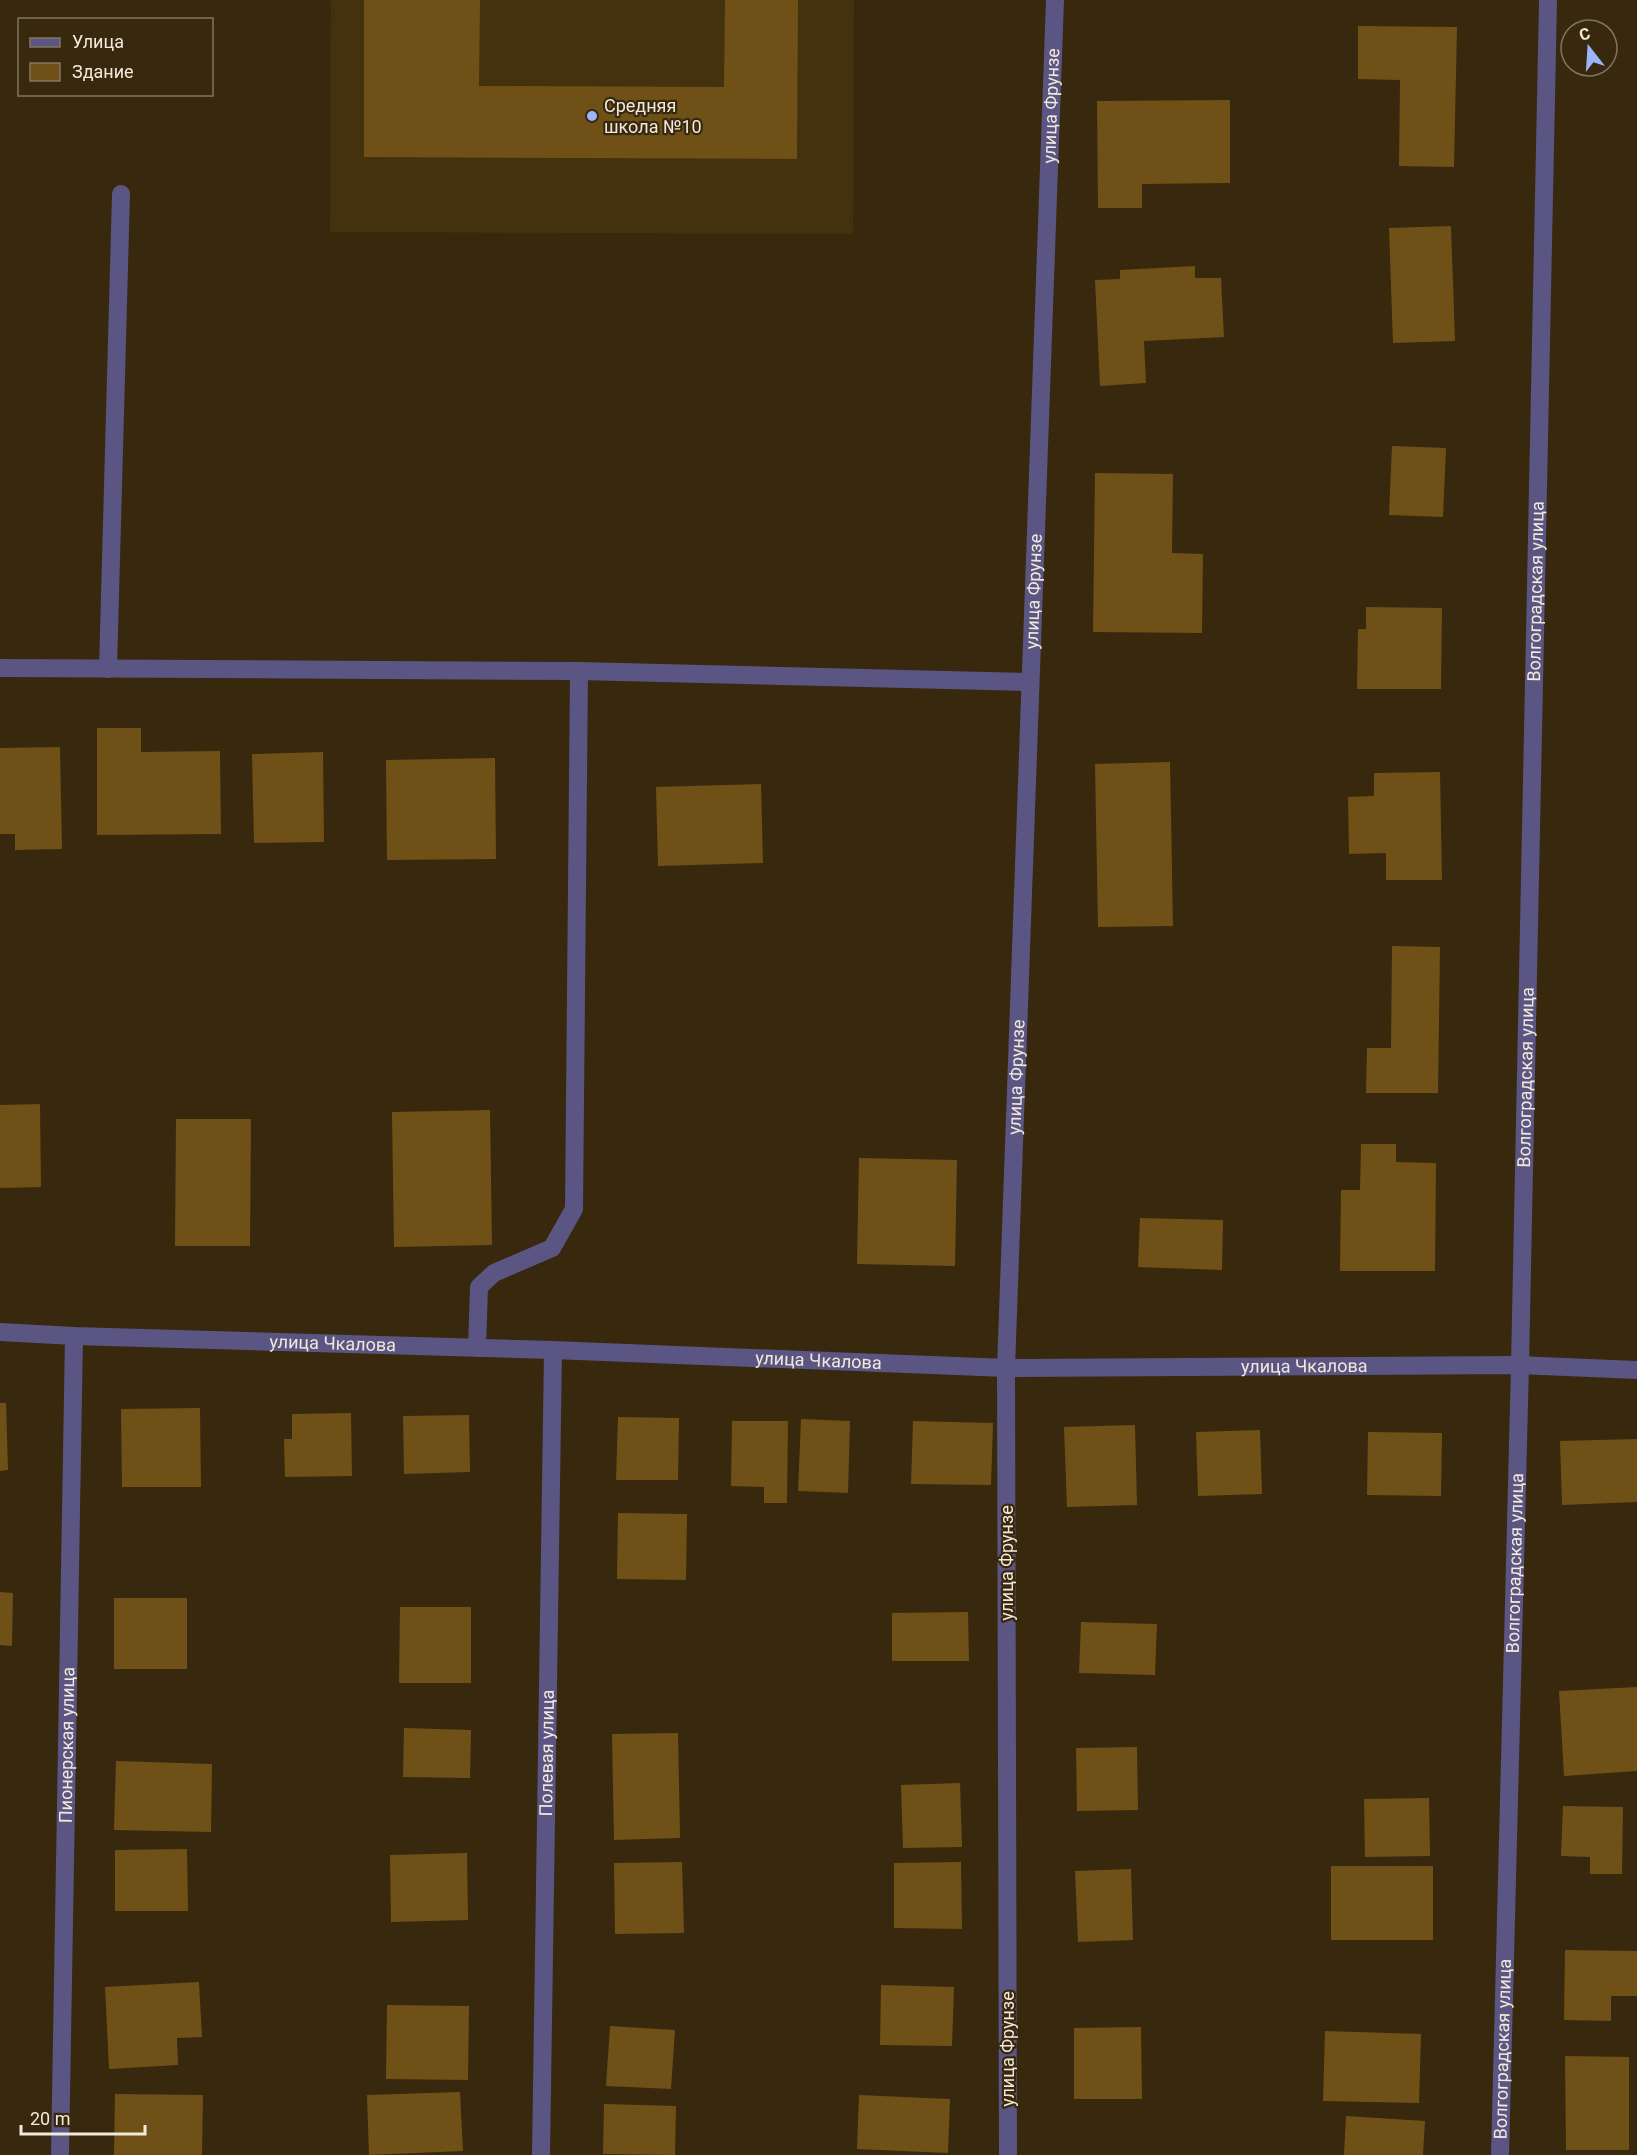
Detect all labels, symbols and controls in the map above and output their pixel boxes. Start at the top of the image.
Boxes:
legend [18,18,213,96]
north arrow [1559,18,1619,78]
text: С [1577,24,1593,45]
text: Улица [72,31,124,52]
street label: улица Фрунзе [1038,48,1063,164]
text: Здание [72,61,134,82]
place label: Средняя школа №10 [604,95,702,137]
marker: Средняя школа №10 [585,109,599,123]
street label: Волгоградская улица [1523,501,1548,682]
street label: улица Фрунзе [1021,533,1046,650]
street label: Волгоградская улица [1513,987,1538,1168]
street label: улица Фрунзе [1003,1019,1028,1135]
street label: улица Чкалова [269,1331,396,1355]
street label: улица Чкалова [755,1347,882,1373]
street label: улица Чкалова [1241,1355,1368,1377]
street label: Волгоградская улица [1502,1473,1527,1654]
street label: улица Фрунзе [996,1505,1017,1621]
street label: Пионерская улица [55,1667,78,1823]
street label: Полевая улица [535,1689,558,1817]
street label: Волгоградская улица [1489,1959,1515,2140]
street label: улица Фрунзе [997,1991,1018,2107]
scale bar [21,2098,146,2136]
text: 20 m [30,2108,70,2129]

